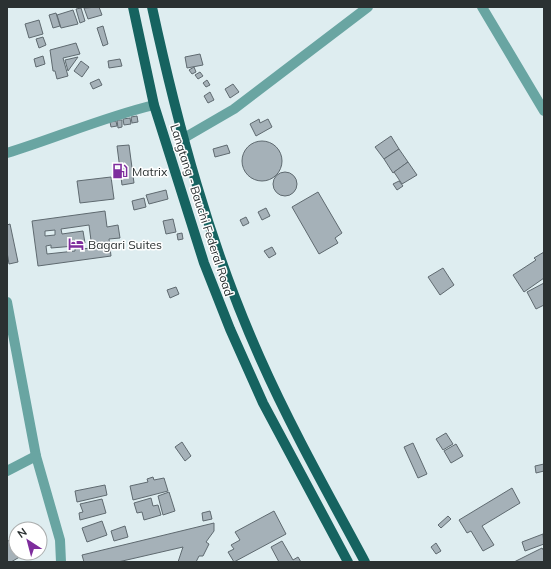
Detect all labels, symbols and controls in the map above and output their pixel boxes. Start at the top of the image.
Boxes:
street label: Langtang - Bauchi Federal Road [167,122,237,298]
fuel station icon: Matrix [111,162,129,180]
place label: Matrix [132,164,168,179]
hotel icon: Bagari Suites [67,235,85,253]
place label: Bagari Suites [88,237,162,252]
north arrow [8,521,48,561]
text: N [15,525,30,541]

